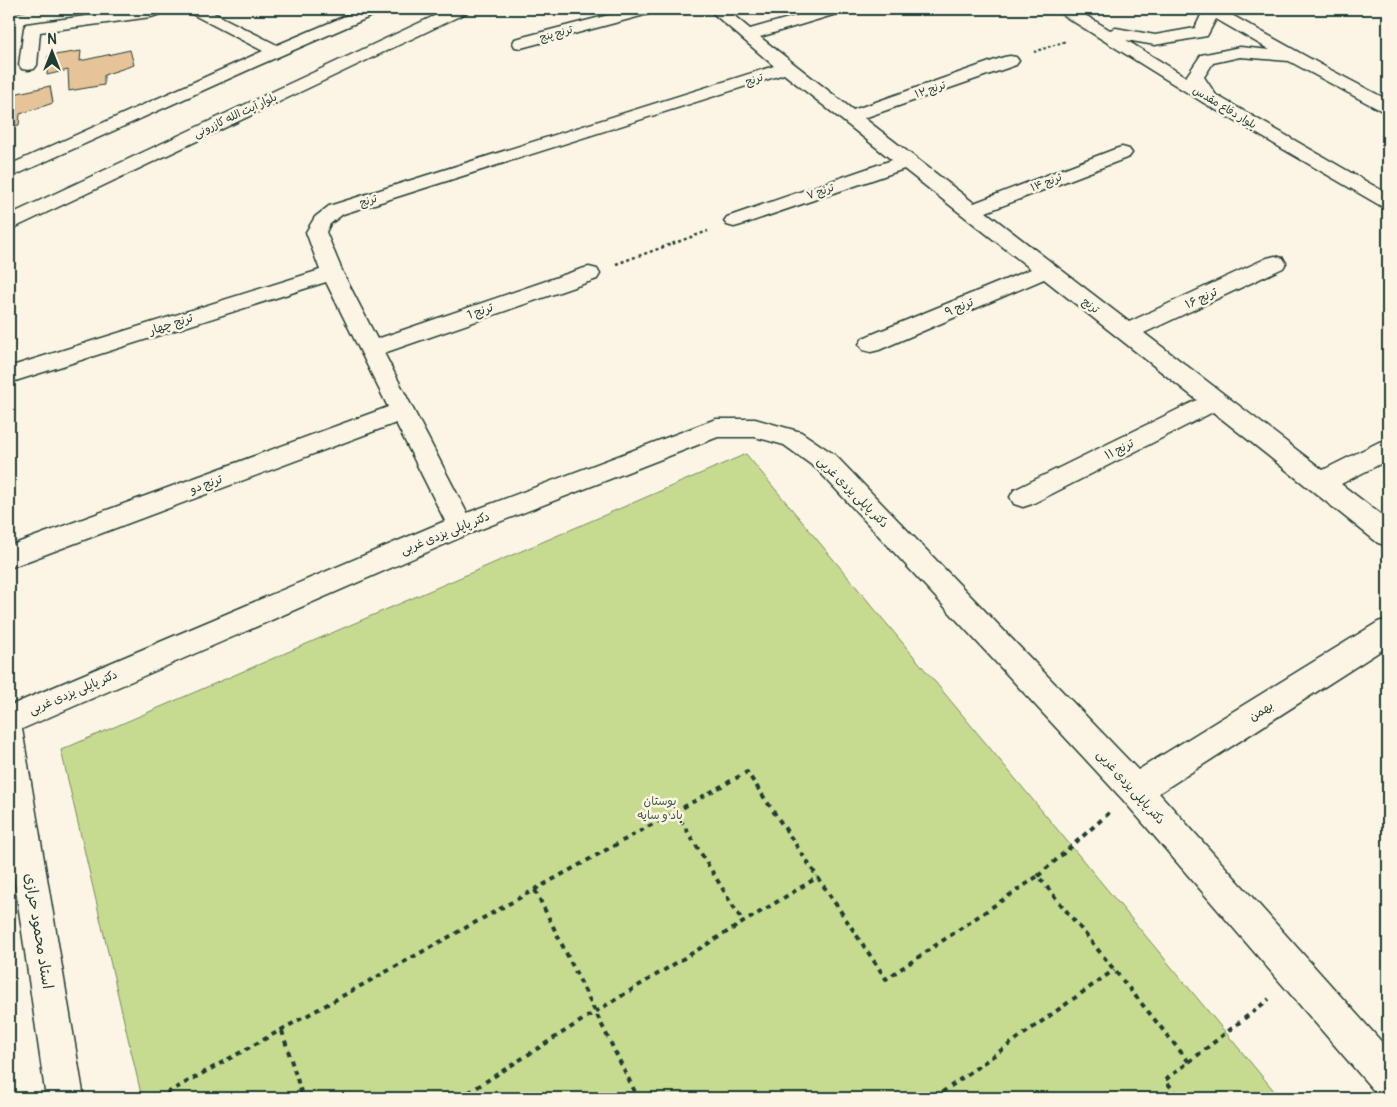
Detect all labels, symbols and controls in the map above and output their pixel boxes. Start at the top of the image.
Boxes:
street label: ترنج پنج [538,23,575,45]
north arrow [28,28,78,78]
text: N [47,31,57,48]
street label: ترنج [744,70,766,89]
street label: ترنج ۱۲ [913,78,948,102]
street label: بلوار دفاع مقدس [1190,83,1259,133]
street label: بلوار آیت الله کازرونی [192,90,279,141]
street label: ترنج ۱۴ [1029,170,1065,195]
street label: ترنج ۷ [805,181,837,203]
street label: ترنج [358,191,380,210]
street label: ترنج ۱۶ [1183,284,1221,313]
street label: ترنج ۹ [943,295,977,321]
street label: ترنج [1079,295,1102,317]
street label: ترنج 1 [465,300,496,324]
street label: ترنج چهار [147,310,196,340]
street label: ترنج ۱۱ [1102,436,1137,464]
street label: دکتر پاپلی یزدی غربی [814,454,891,531]
street label: ترنج دو [187,472,225,499]
street label: دکتر پاپلی یزدی غربی [398,509,492,558]
street label: دکتر پاپلی یزدی غربی [27,667,120,718]
street label: بهمن [1246,698,1276,725]
street label: دکتر پاپلی یزدی غربی [1093,747,1168,828]
park label: بوستان باد و سایه [637,794,683,823]
street label: استاد محمود حرازی [20,872,57,990]

